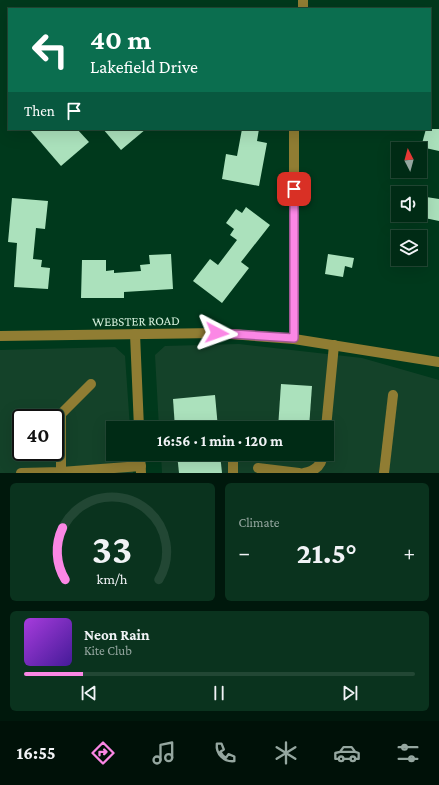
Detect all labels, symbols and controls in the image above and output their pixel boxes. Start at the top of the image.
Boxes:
icon: left [24,24,76,76]
text: 40 m [90,24,151,55]
text: Lakefield Drive [90,57,198,77]
icon: arrive [63,100,85,122]
text: Then [24,103,55,119]
north arrow [391,142,427,178]
map controls [391,142,427,266]
pin [277,172,311,206]
icon: arrive [283,178,305,200]
button: sound [391,186,427,222]
button: layers [391,230,427,266]
position arrow [196,312,238,354]
street label: WEBSTER ROAD [92,313,180,329]
speed limit sign: 40 [12,409,64,461]
text: 16:56 · 1 min · 120 m [157,433,283,449]
text: Climate [239,515,279,530]
text: 33 [92,526,132,572]
text: 21.5° [296,536,357,569]
text: − [239,540,250,565]
text: + [403,540,415,565]
text: km/h [97,571,128,587]
text: Neon Rain [84,627,150,643]
text: Kite Club [84,643,132,658]
icon: previous [78,682,100,704]
icon: pause [208,682,230,704]
icon: next [339,682,361,704]
icon: directions [89,739,117,767]
icon: music [150,739,178,767]
icon: phone [211,739,239,767]
icon: climate [272,739,300,767]
icon: car [333,739,361,767]
icon: filters [394,739,422,767]
text: 16:55 [17,743,56,763]

